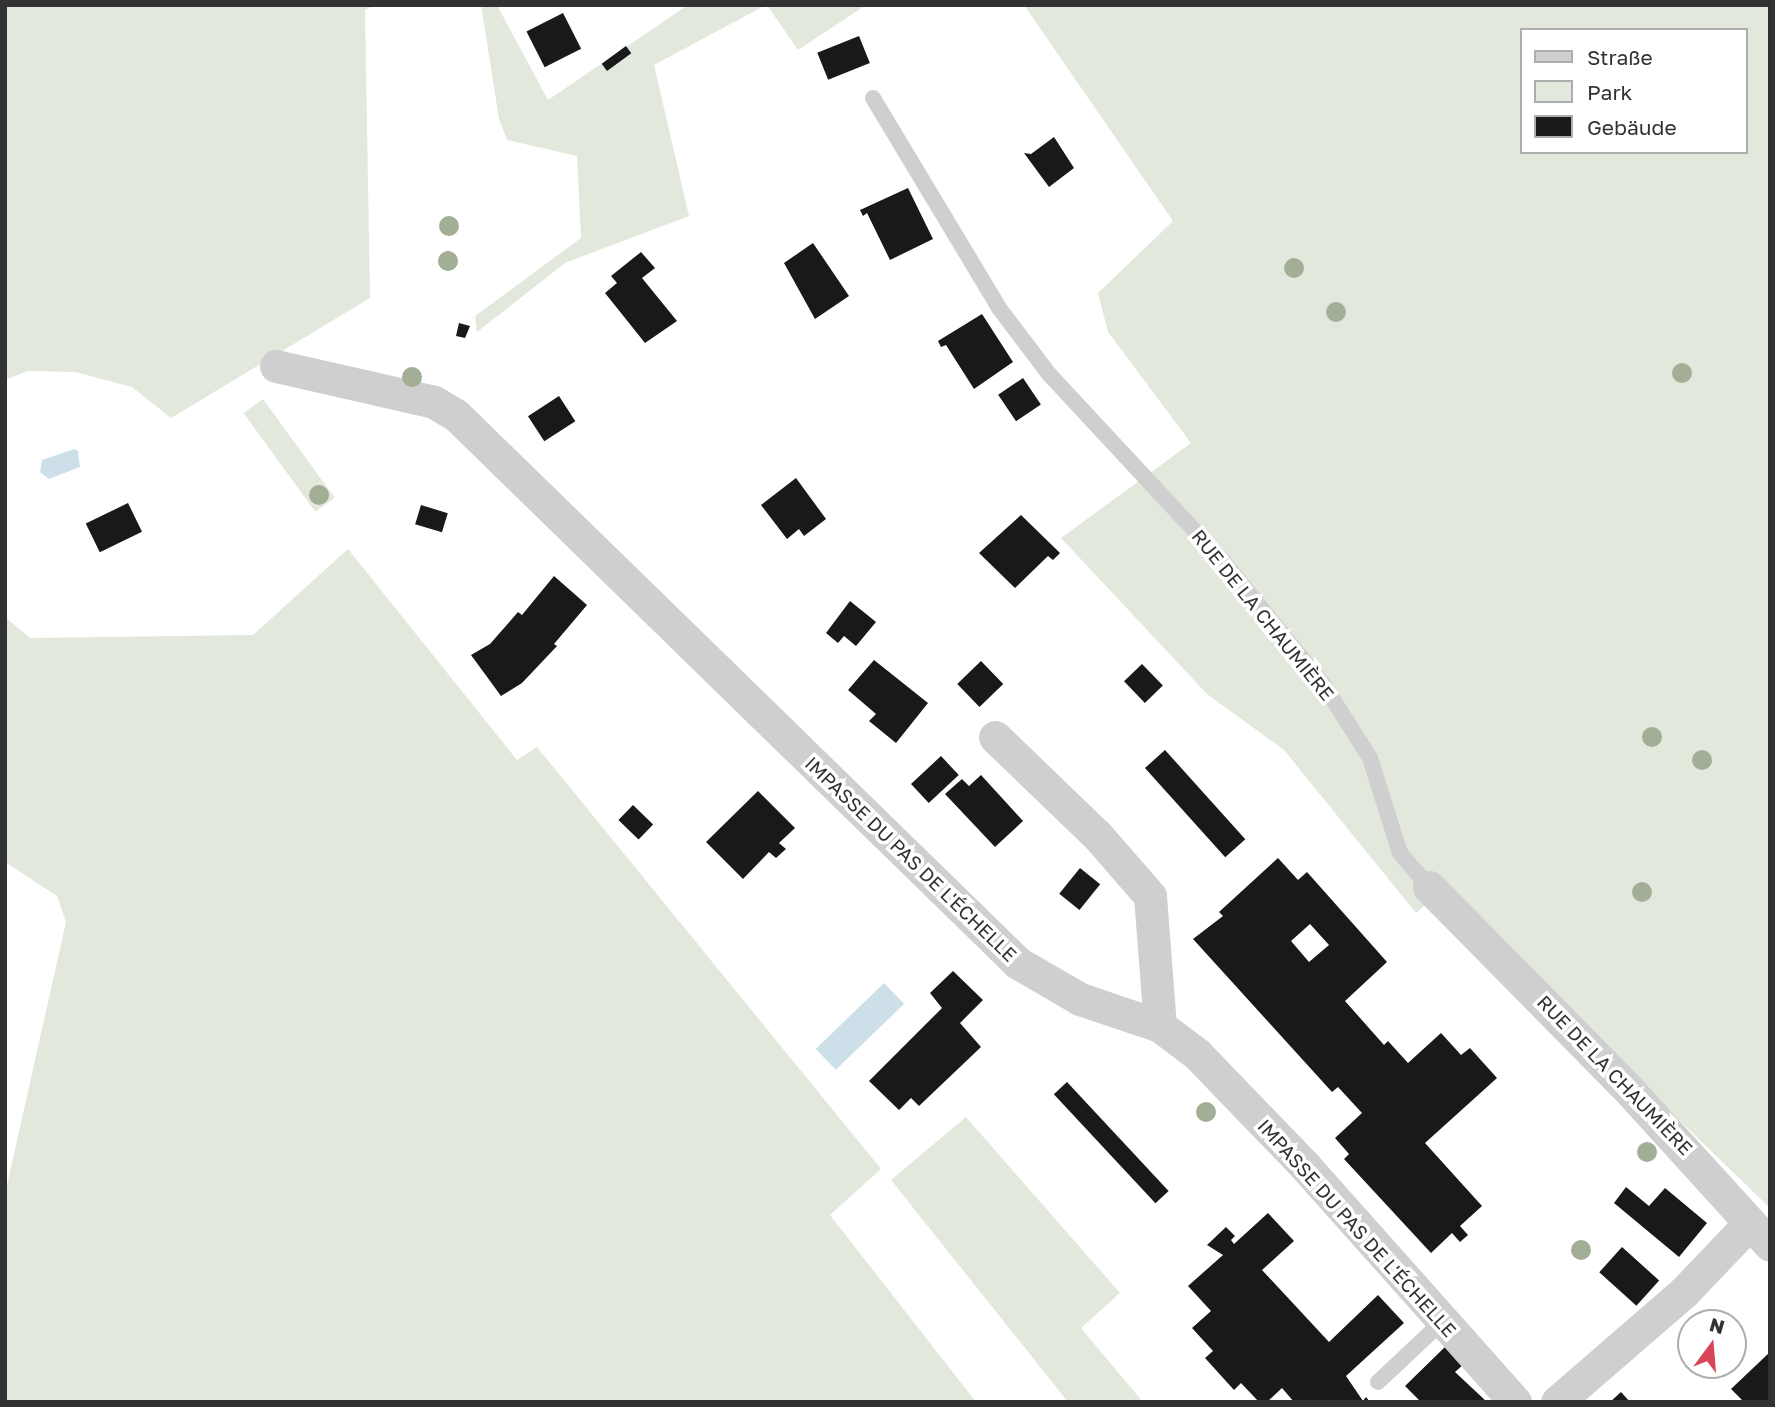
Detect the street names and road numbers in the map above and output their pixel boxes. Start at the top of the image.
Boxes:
street label: RUE DE LA CHAUMIÈRE [1187,525,1339,705]
street label: IMPASSE DU PAS DE L'ÉCHELLE [801,752,1021,966]
street label: RUE DE LA CHAUMIÈRE [1533,990,1697,1160]
street label: IMPASSE DU PAS DE L'ÉCHELLE [1253,1114,1461,1342]

